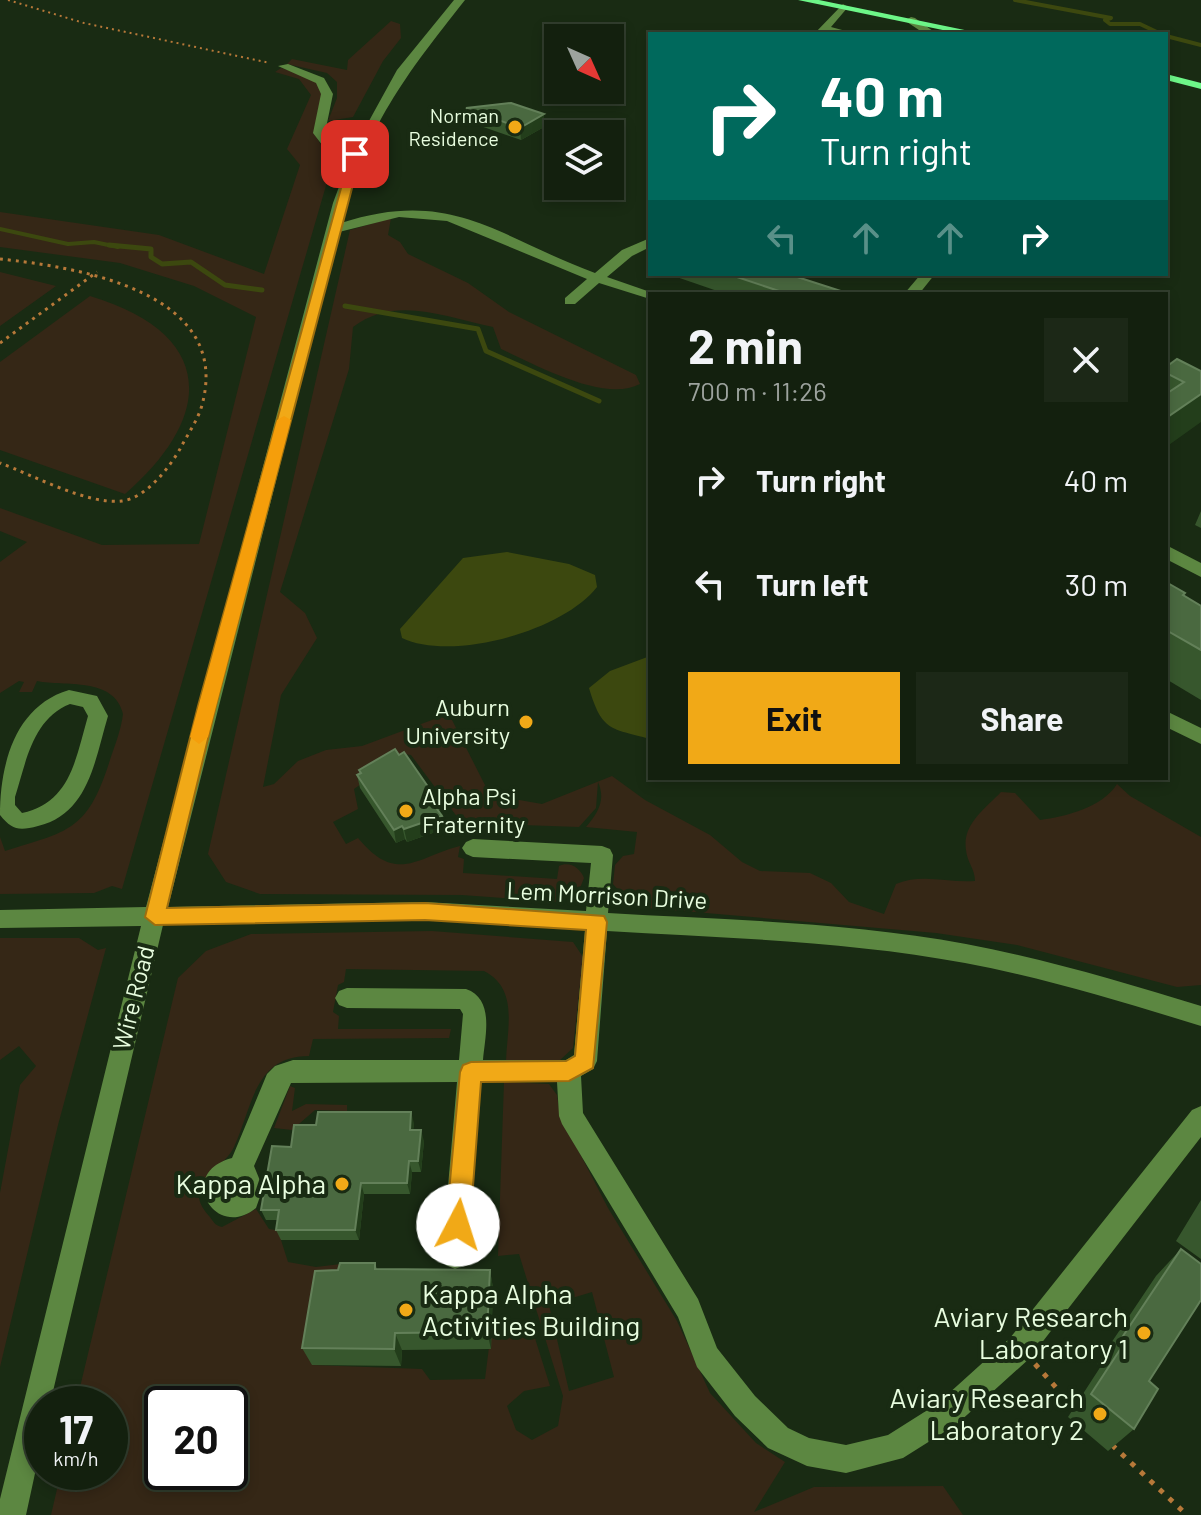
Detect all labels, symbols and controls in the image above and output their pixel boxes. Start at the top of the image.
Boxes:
north arrow [544,24,624,104]
map controls [544,24,624,200]
text: 40 m [820,61,944,128]
icon: right [688,64,792,168]
place label: Norman Residence [408,103,499,150]
marker: Norman Residence [506,118,524,136]
pin [321,120,389,188]
button: layers [544,120,624,200]
text: Turn right [820,129,972,172]
icon: arrive [333,132,377,176]
icon: left [760,216,804,260]
icon: ahead [844,216,888,260]
icon: ahead [928,216,972,260]
icon: right [1012,216,1056,260]
text: 2 min [688,316,803,374]
button: close [1044,318,1128,402]
text: 700 m · 11:26 [688,375,827,406]
icon: right [688,458,732,502]
text: Turn right [756,462,886,498]
text: 40 m [1064,462,1128,498]
icon: left [688,562,732,606]
text: Turn left [756,566,869,602]
text: 30 m [1065,566,1128,602]
button: Exit [688,672,900,764]
button: Share [916,672,1128,764]
place label: Auburn University [405,692,510,749]
marker: Auburn University [517,713,535,731]
place label: Alpha Psi Fraternity [422,781,525,838]
marker: Alpha Psi Fraternity [397,802,415,820]
street label: Lem Morrison Drive [506,875,708,914]
street label: Wire Road [106,942,159,1053]
place label: Kappa Alpha [175,1166,326,1200]
marker: Kappa Alpha [333,1175,351,1193]
position arrow [416,1183,500,1267]
place label: Kappa Alpha Activities Building [422,1276,640,1342]
place label: Aviary Research Laboratory 1 [934,1299,1128,1365]
marker: Kappa Alpha Activities Building [397,1301,415,1319]
marker: Aviary Research Laboratory 1 [1135,1324,1153,1342]
place label: Aviary Research Laboratory 2 [890,1380,1084,1446]
speed limit sign: 20 [144,1386,248,1490]
text: 17 [59,1404,93,1452]
marker: Aviary Research Laboratory 2 [1091,1405,1109,1423]
text: km/h [53,1446,99,1470]

